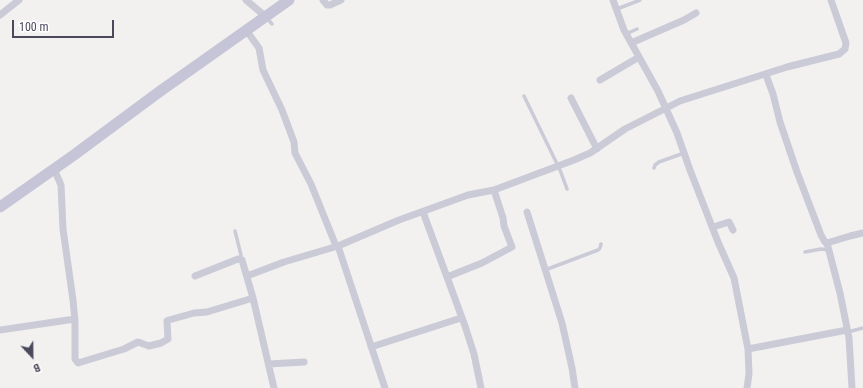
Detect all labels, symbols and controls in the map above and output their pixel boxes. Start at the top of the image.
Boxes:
scale bar [14,12,116,38]
text: 100 m [19,20,49,34]
north arrow [12,336,52,376]
text: B [31,360,42,375]

